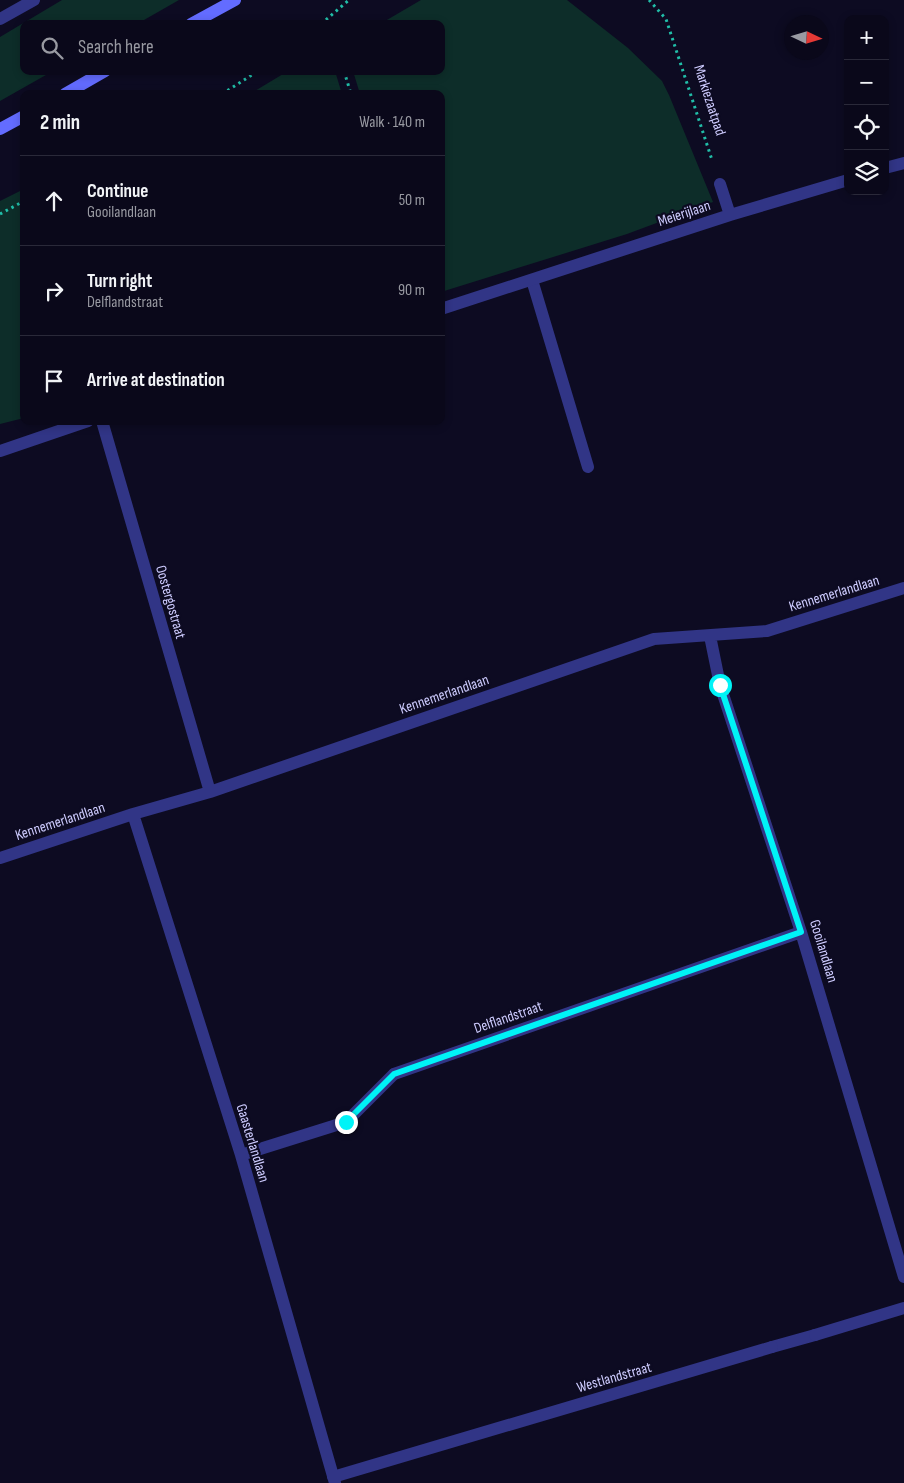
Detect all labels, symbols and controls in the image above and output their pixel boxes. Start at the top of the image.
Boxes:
north arrow [784,15,829,60]
map controls [844,15,889,195]
button: + [844,15,889,60]
search box [20,20,445,75]
icon: search [38,34,66,62]
text: Search here [78,36,154,59]
button: − [844,60,889,105]
street label: Markiezaatpad [689,62,730,138]
button: locate [844,105,889,150]
text: 2 min [40,110,80,135]
text: Walk · 140 m [359,113,425,132]
button: layers [844,150,889,195]
text: Continue [87,180,148,203]
icon: ahead [40,187,68,215]
text: 50 m [399,191,425,210]
street label: Meierijlaan [655,196,713,231]
text: Gooilandlaan [87,203,156,222]
text: Turn right [87,270,152,293]
icon: right [40,277,68,305]
text: 90 m [398,281,425,300]
text: Delflandstraat [87,293,163,312]
icon: arrive [40,367,68,395]
text: Arrive at destination [87,369,225,392]
street label: Oostergostraat [151,563,190,642]
street label: Kennemerlandlaan [787,571,882,616]
street label: Kennemerlandlaan [397,670,491,719]
route start [709,674,732,697]
street label: Kennemerlandlaan [13,798,108,845]
street label: Gooilandlaan [805,917,842,985]
street label: Delflandstraat [471,997,545,1038]
street label: Gaasterlandlaan [232,1102,273,1185]
route end [335,1111,358,1134]
street label: Westlandstraat [575,1358,654,1397]

